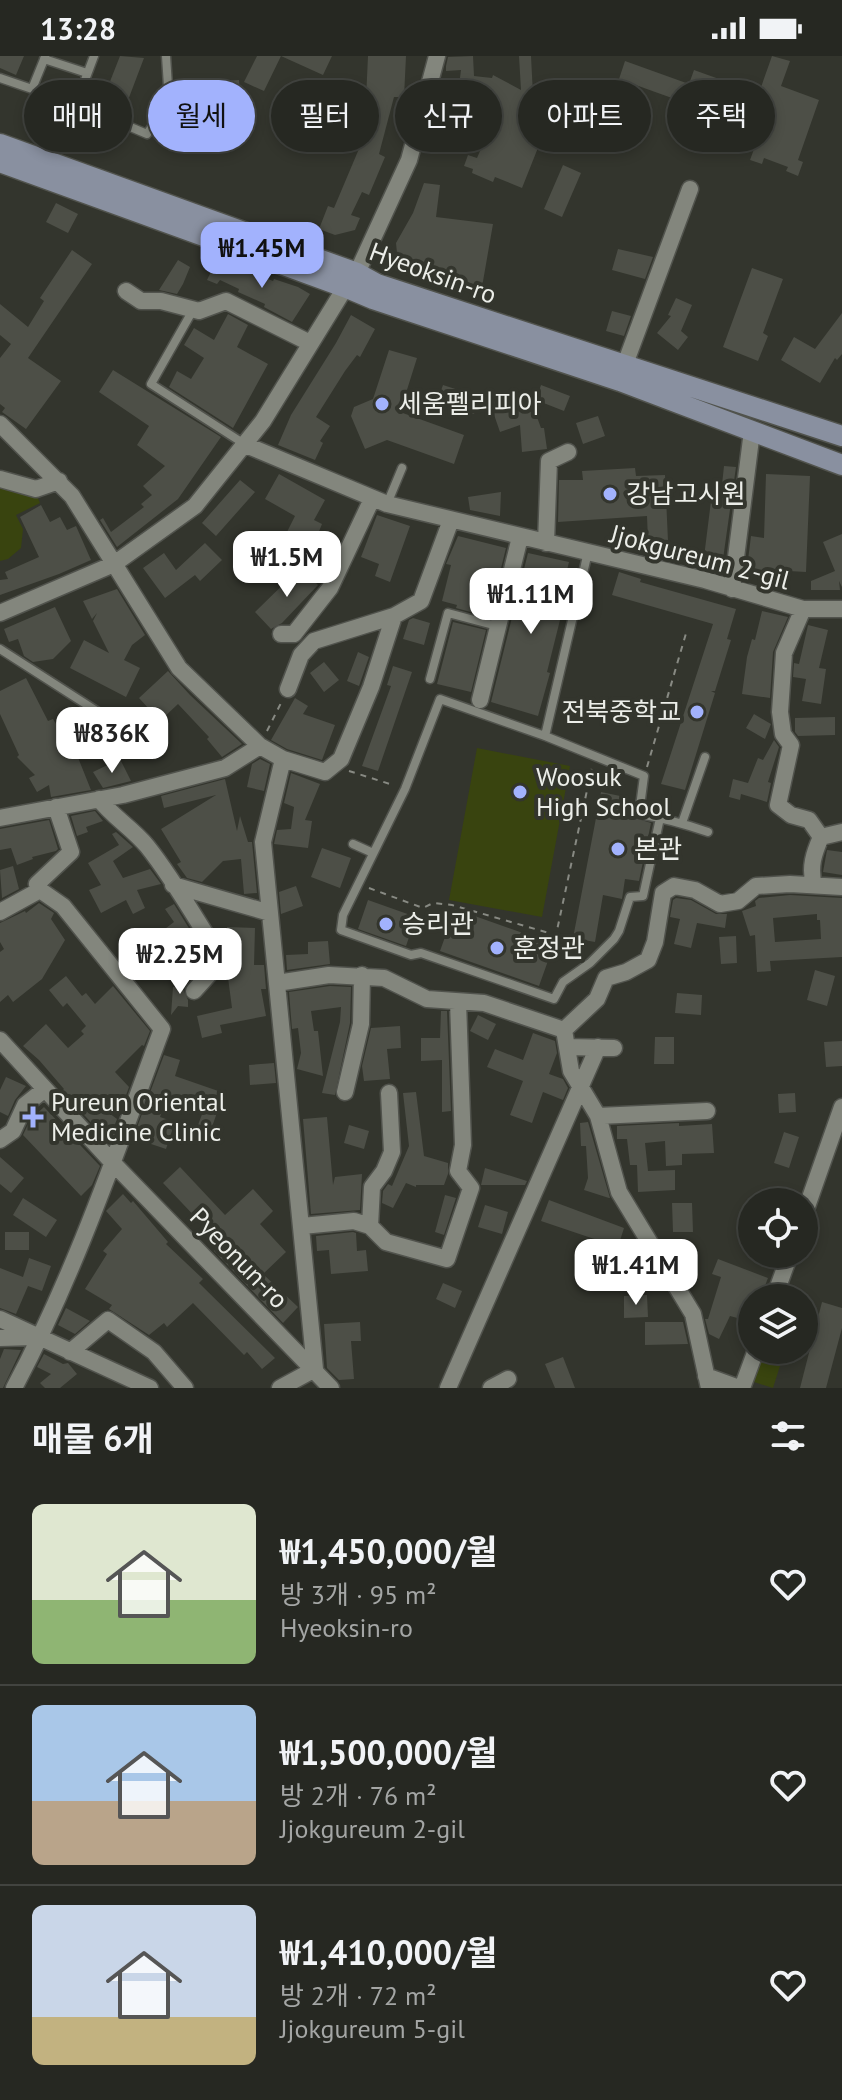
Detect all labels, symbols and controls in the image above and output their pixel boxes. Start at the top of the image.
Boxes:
text: 13:28 [40,9,116,48]
chip: 매매 [24,80,132,152]
chip: 월세 [148,80,255,152]
chip: 필터 [271,80,379,152]
chip: 신규 [395,80,502,152]
chip: 아파트 [518,80,651,152]
chip: 주택 [667,80,775,152]
pin: ₩1.45M [197,222,327,290]
text: ₩1.45M [219,231,305,264]
street label: Hyeoksin-ro [365,234,501,311]
place label: 세움펠리피아 [398,387,542,420]
marker: 세움펠리피아 [373,395,391,413]
place label: 강남고시원 [626,477,746,510]
marker: 강남고시원 [601,485,619,503]
street label: Jjokgureum 2-gil [606,516,794,596]
pin: ₩1.5M [231,531,343,599]
text: ₩1.5M [251,540,323,573]
pin: ₩1.11M [466,568,596,636]
text: ₩1.11M [488,577,574,610]
place label: 전북중학교 [561,695,681,728]
marker: 전북중학교 [688,703,706,721]
pin: ₩836K [56,707,168,775]
text: ₩836K [74,716,150,749]
place label: Woosuk High School [536,760,671,823]
marker: Woosuk High School [511,783,529,801]
place label: 본관 [634,832,682,865]
marker: 본관 [609,840,627,858]
place label: 승리관 [402,907,474,940]
marker: 승리관 [377,915,395,933]
pin: ₩2.25M [115,928,245,996]
place label: 훈정관 [513,931,585,964]
text: ₩2.25M [137,937,223,970]
marker: 훈정관 [488,939,506,957]
place label: Pureun Oriental Medicine Clinic [51,1085,227,1148]
marker: Pureun Oriental Medicine Clinic [22,1106,44,1128]
map controls [738,1188,818,1364]
button: locate [738,1188,818,1268]
street label: Pyeonun-ro [183,1200,296,1315]
pin: ₩1.41M [571,1239,701,1307]
text: ₩1.41M [593,1248,679,1281]
button: layers [738,1284,818,1364]
icon: filters [766,1414,810,1458]
text: 매물 6개 [32,1416,154,1460]
text: ₩1,450,000/월 [280,1529,497,1573]
icon: home [96,1536,192,1632]
icon: heart [766,1562,810,1606]
text: 방 3개 · 95 m² [280,1578,436,1611]
text: Hyeoksin-ro [280,1611,413,1644]
text: ₩1,500,000/월 [280,1730,497,1774]
icon: home [96,1737,192,1833]
icon: heart [766,1763,810,1807]
text: 방 2개 · 76 m² [280,1779,436,1812]
text: Jjokgureum 2-gil [280,1812,465,1845]
text: ₩1,410,000/월 [280,1930,497,1974]
icon: home [96,1937,192,2033]
icon: heart [766,1963,810,2007]
text: 방 2개 · 72 m² [280,1979,436,2012]
text: Jjokgureum 5-gil [280,2012,465,2045]

